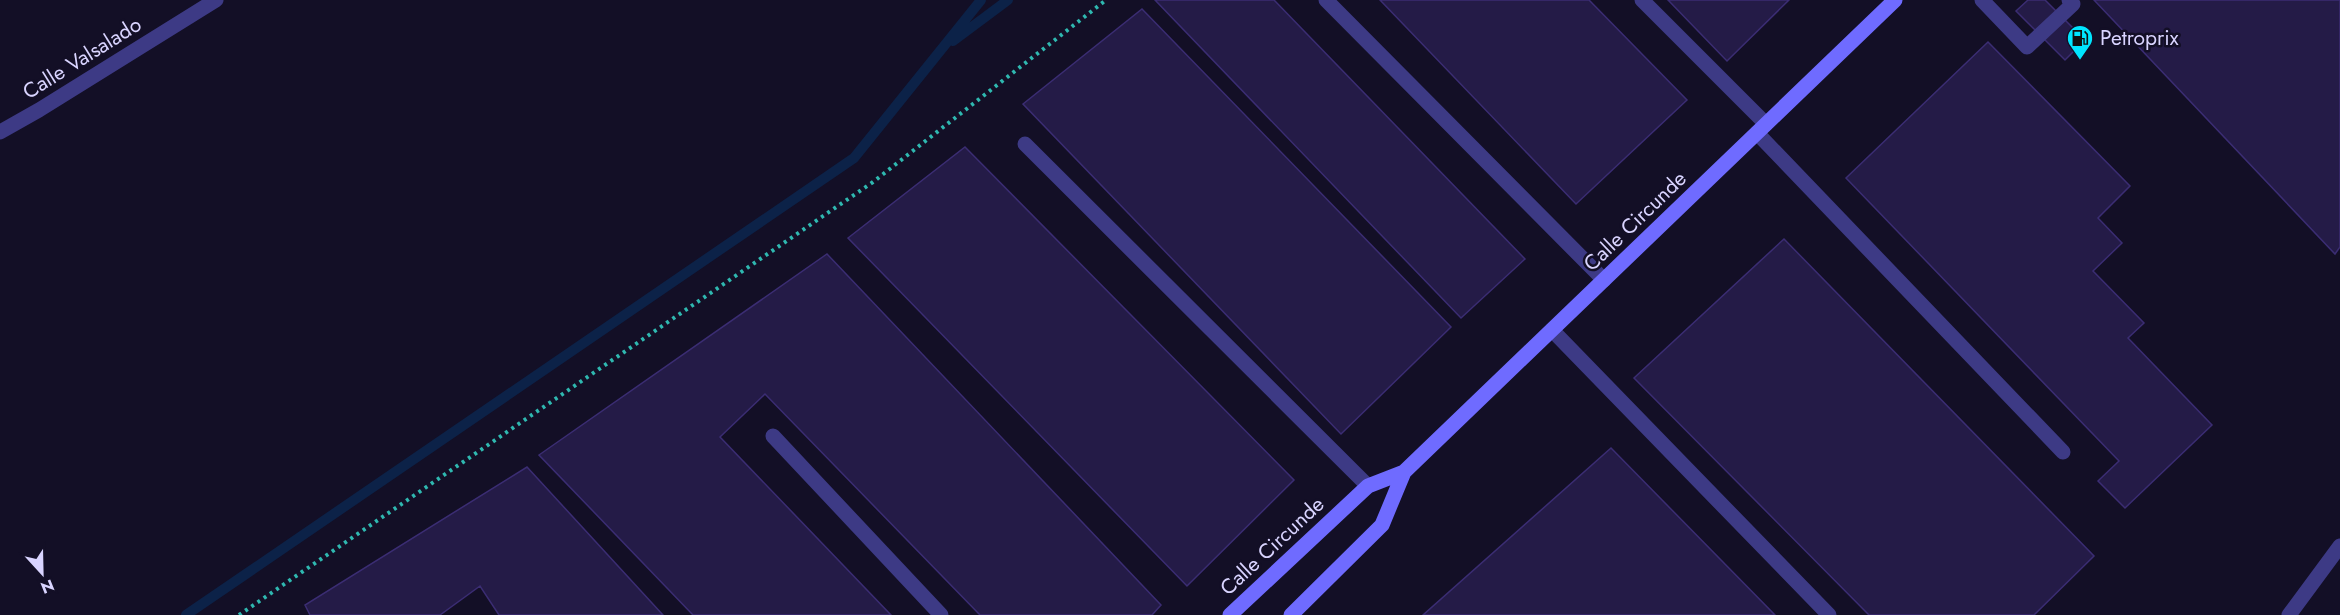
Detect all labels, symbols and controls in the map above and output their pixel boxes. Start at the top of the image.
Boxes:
street label: Calle Valsalado [17,10,147,106]
fuel station icon: Petroprix [2065,23,2095,61]
place label: Petroprix [2100,23,2179,53]
street label: Calle Circunde [1577,164,1693,278]
street label: Calle Circunde [1213,490,1331,602]
north arrow [12,543,72,603]
text: N [37,573,58,599]

